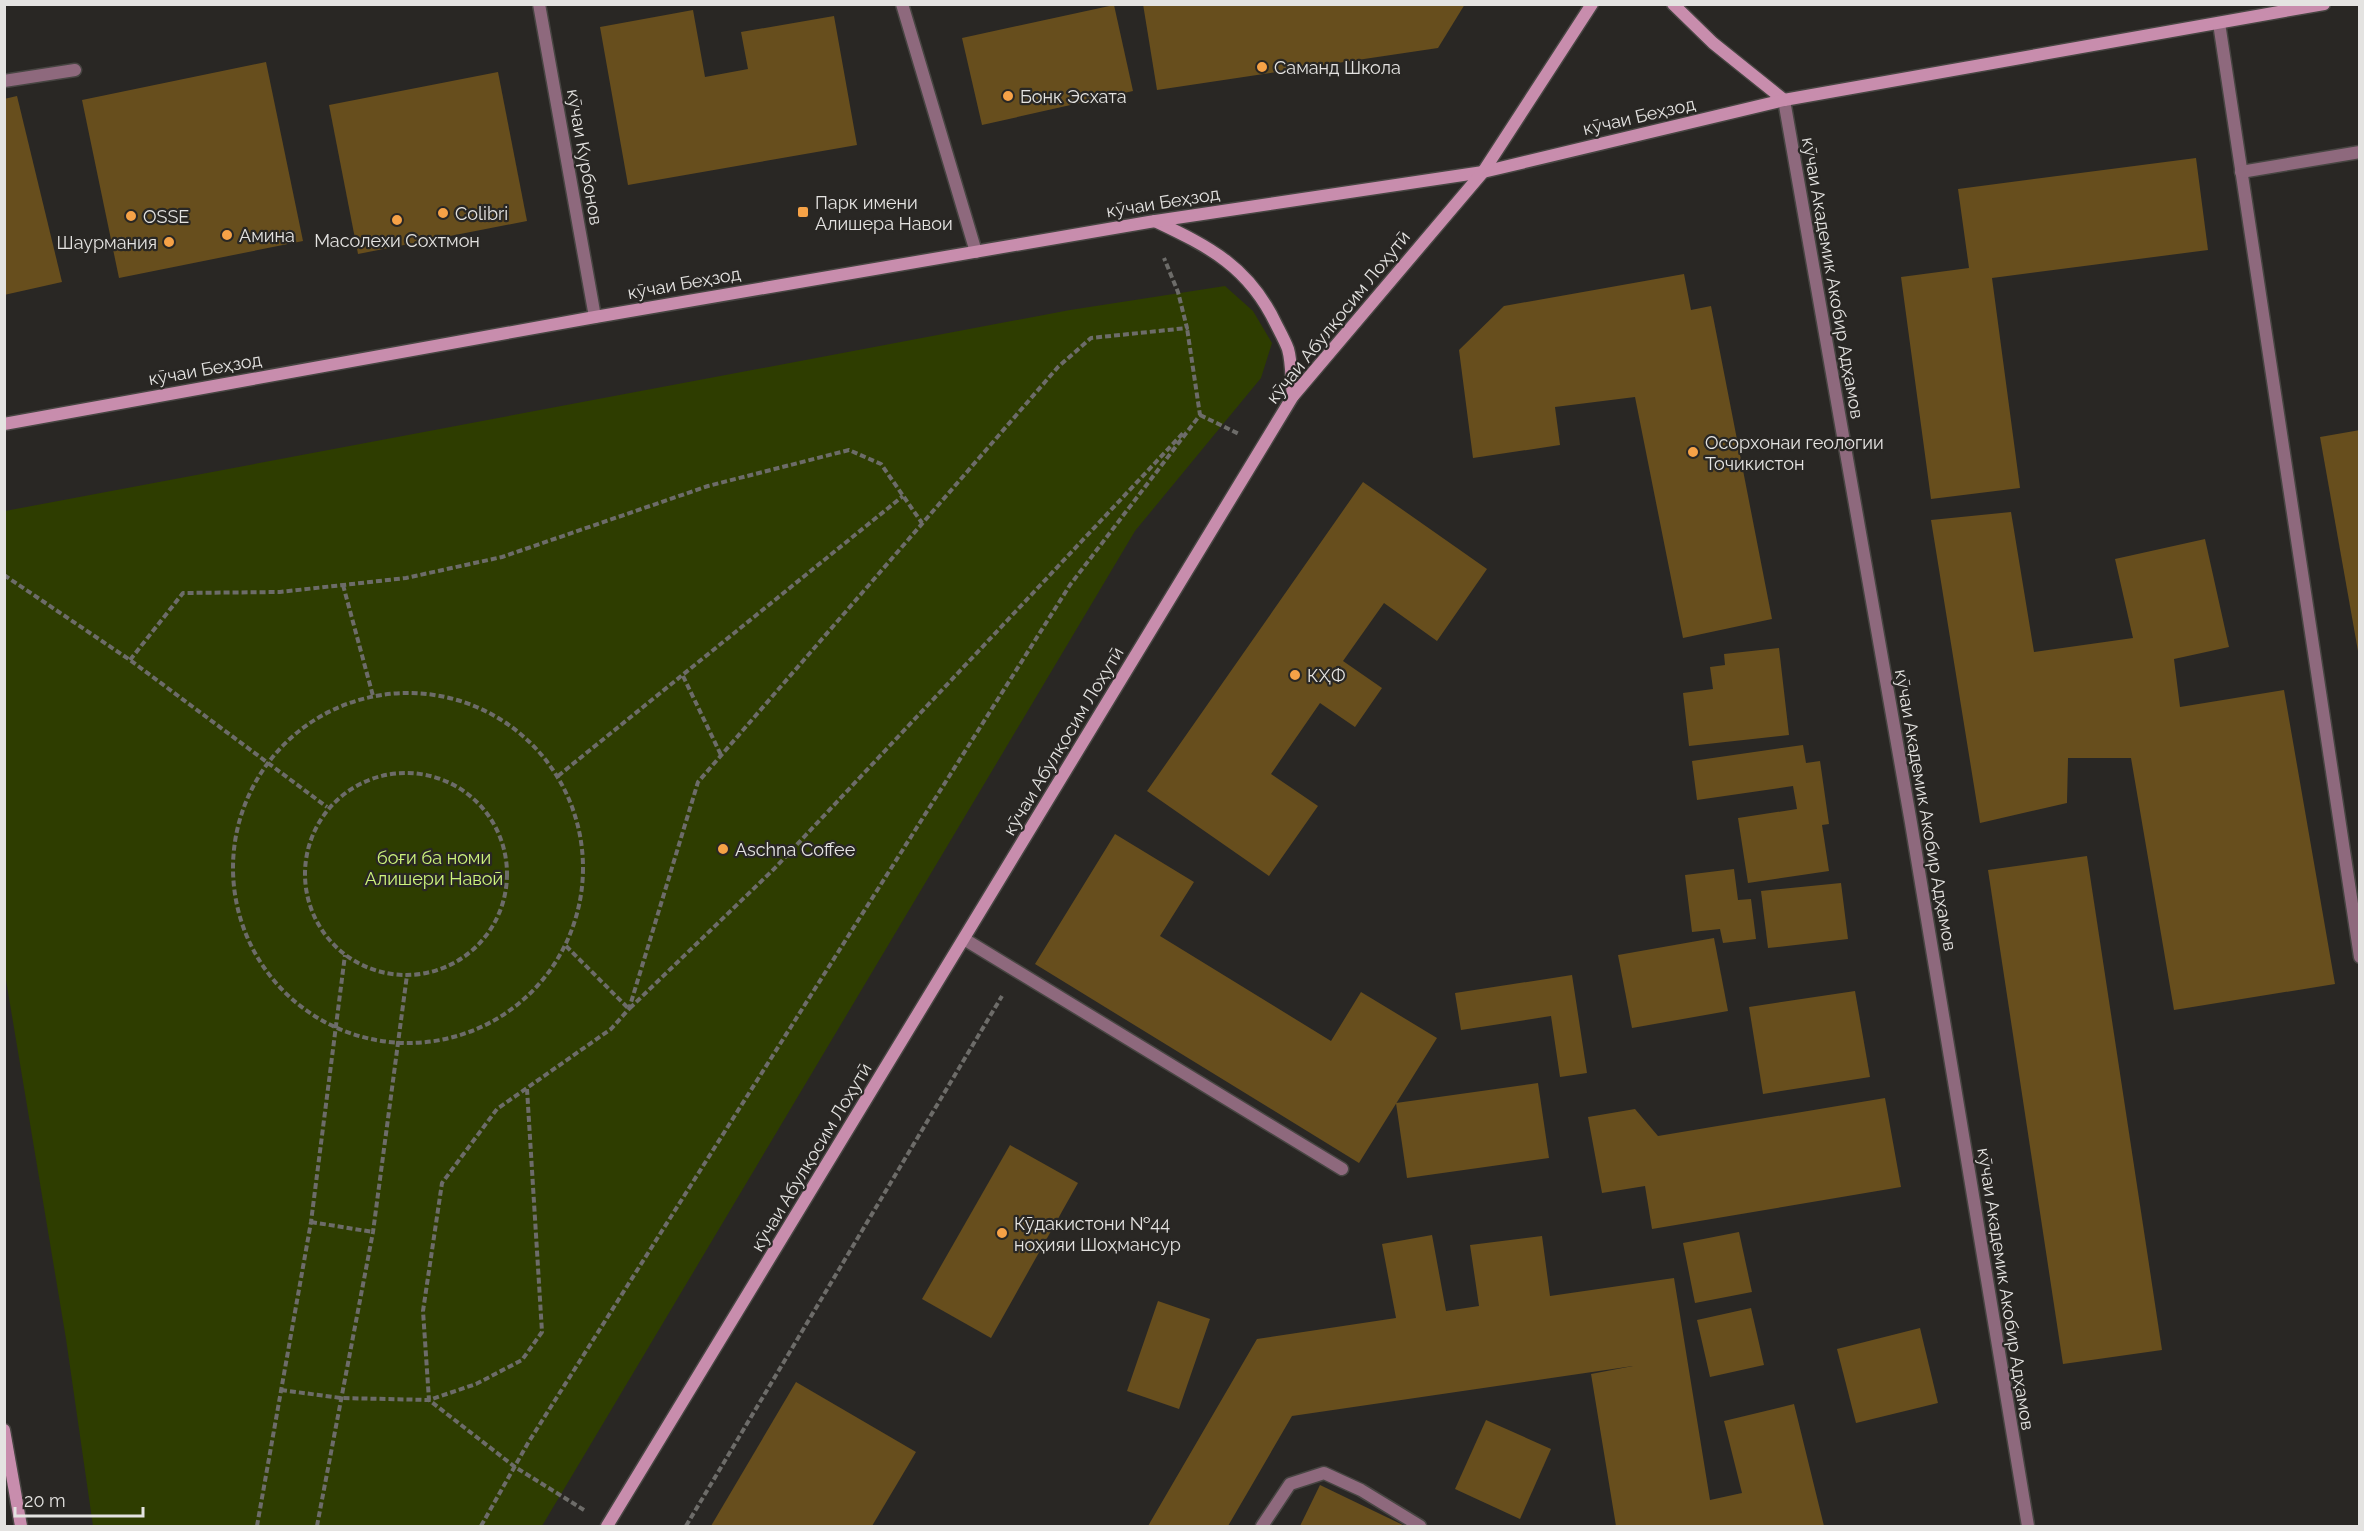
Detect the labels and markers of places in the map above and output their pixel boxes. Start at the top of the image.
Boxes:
place label: Саманд Школа [1274,57,1401,78]
marker: Саманд Школа [1255,60,1269,74]
place label: Бонк Эсхата [1020,86,1127,107]
marker: Бонк Эсхата [1001,89,1015,103]
place label: Парк имени Алишера Навои [815,192,953,234]
place label: Colibri [455,203,508,224]
marker: Парк имени Алишера Навои [796,205,810,219]
place label: OSSE [143,206,189,227]
marker: Colibri [436,206,450,220]
marker: OSSE [124,209,138,223]
marker: Масолехи Сохтмон [390,213,404,227]
place label: Амина [239,225,295,246]
marker: Амина [220,228,234,242]
place label: Масолехи Сохтмон [314,230,480,251]
place label: Шаурмания [57,232,157,253]
marker: Шаурмания [162,235,176,249]
place label: Осорхонаи геологии Точикистон [1705,432,1884,474]
marker: Осорхонаи геологии Точикистон [1686,445,1700,459]
place label: КҲФ [1307,665,1346,686]
marker: КҲФ [1288,668,1302,682]
place label: Aschna Coffee [735,839,856,860]
marker: Aschna Coffee [716,842,730,856]
place label: Кӯдакистони №44 ноҳияи Шоҳмансур [1014,1213,1181,1255]
marker: Кӯдакистони №44 ноҳияи Шоҳмансур [995,1226,1009,1240]

